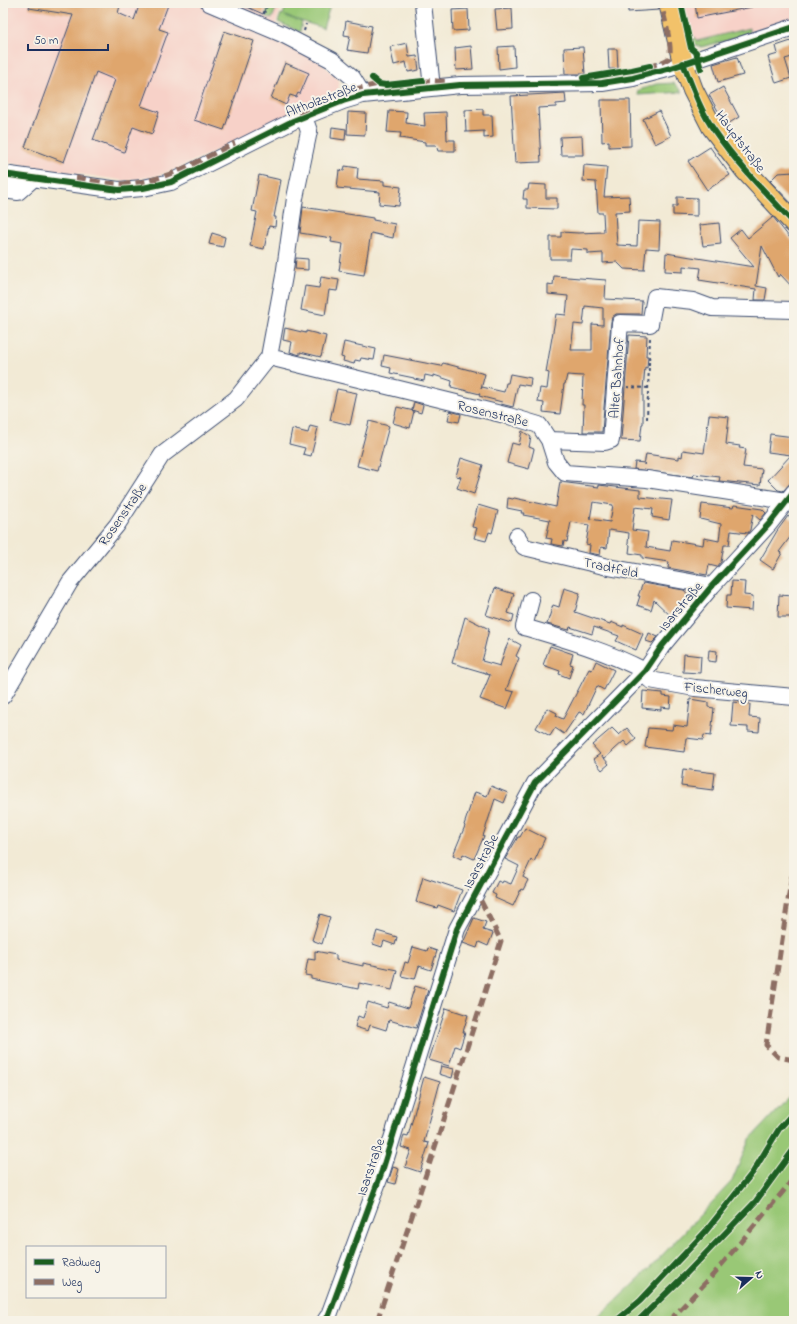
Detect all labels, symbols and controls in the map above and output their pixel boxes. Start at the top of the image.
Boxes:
scale bar [28,26,108,52]
text: 50 m [34,32,58,50]
street label: Altholzstraße [283,77,361,124]
street label: Hauptstraße [709,106,771,178]
street label: Alter Bahnhof [604,337,631,419]
street label: Rosenstraße [455,395,531,434]
street label: Rosenstraße [94,478,153,551]
street label: Tradtfeld [581,552,640,585]
street label: Isarstraße [654,577,709,637]
street label: Fischerweg [682,677,749,705]
street label: Isarstraße [458,830,505,893]
street label: Isarstraße [352,1135,391,1199]
legend [26,1246,166,1298]
text: Radweg [62,1254,101,1273]
north arrow [731,1258,771,1298]
text: N [751,1269,768,1281]
text: Weg [62,1274,82,1293]

